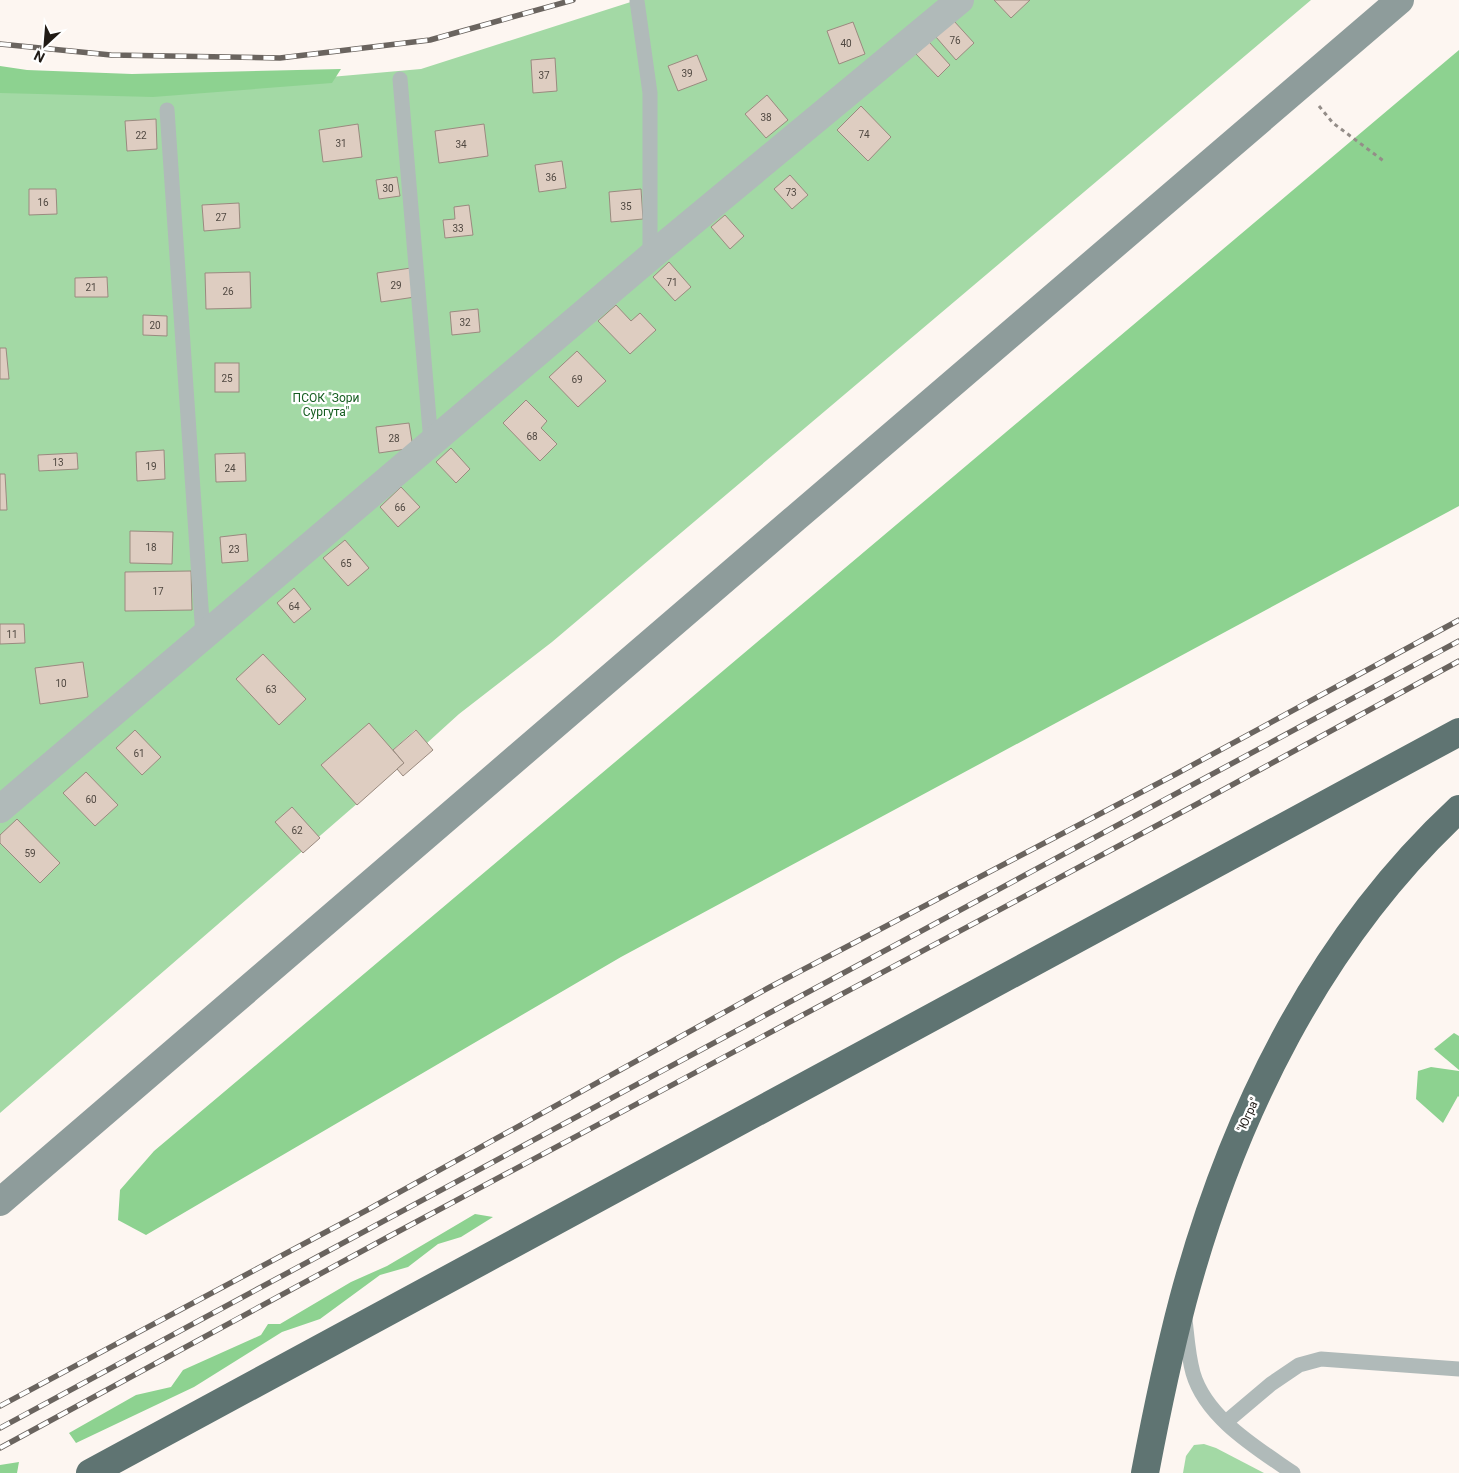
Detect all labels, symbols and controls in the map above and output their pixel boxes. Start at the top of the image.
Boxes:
north arrow [20,20,70,70]
house number: 76 [949,35,961,46]
house number: 40 [840,38,852,49]
text: N [31,47,47,66]
house number: 39 [681,68,693,79]
house number: 37 [538,70,550,81]
house number: 38 [760,112,772,123]
house number: 74 [858,129,870,140]
house number: 22 [135,130,147,141]
house number: 31 [335,138,347,149]
house number: 34 [455,139,467,150]
house number: 36 [545,172,557,183]
house number: 30 [382,183,394,194]
house number: 73 [785,187,797,198]
house number: 16 [37,197,49,208]
house number: 35 [620,201,632,212]
house number: 27 [215,212,227,223]
house number: 33 [452,223,464,234]
house number: 71 [666,277,678,288]
house number: 29 [390,280,402,291]
house number: 21 [85,282,97,293]
house number: 26 [222,286,234,297]
house number: 32 [459,317,471,328]
house number: 20 [149,320,161,331]
house number: 25 [221,373,233,384]
house number: 69 [571,374,583,385]
park label: ПСОК "Зори Сургута" [293,391,359,419]
house number: 68 [526,431,538,442]
house number: 28 [388,433,400,444]
house number: 13 [52,457,64,468]
house number: 19 [145,461,157,472]
house number: 24 [224,463,236,474]
house number: 66 [394,502,406,513]
house number: 18 [145,542,157,553]
house number: 23 [228,544,240,555]
house number: 65 [340,558,352,569]
house number: 17 [152,586,164,597]
house number: 64 [288,601,300,612]
house number: 11 [6,629,18,640]
house number: 10 [55,678,67,689]
house number: 63 [265,684,277,695]
house number: 61 [133,748,145,759]
house number: 60 [85,794,97,805]
house number: 62 [291,825,303,836]
house number: 59 [24,848,36,859]
street label: "Югра" [1234,1095,1262,1134]

